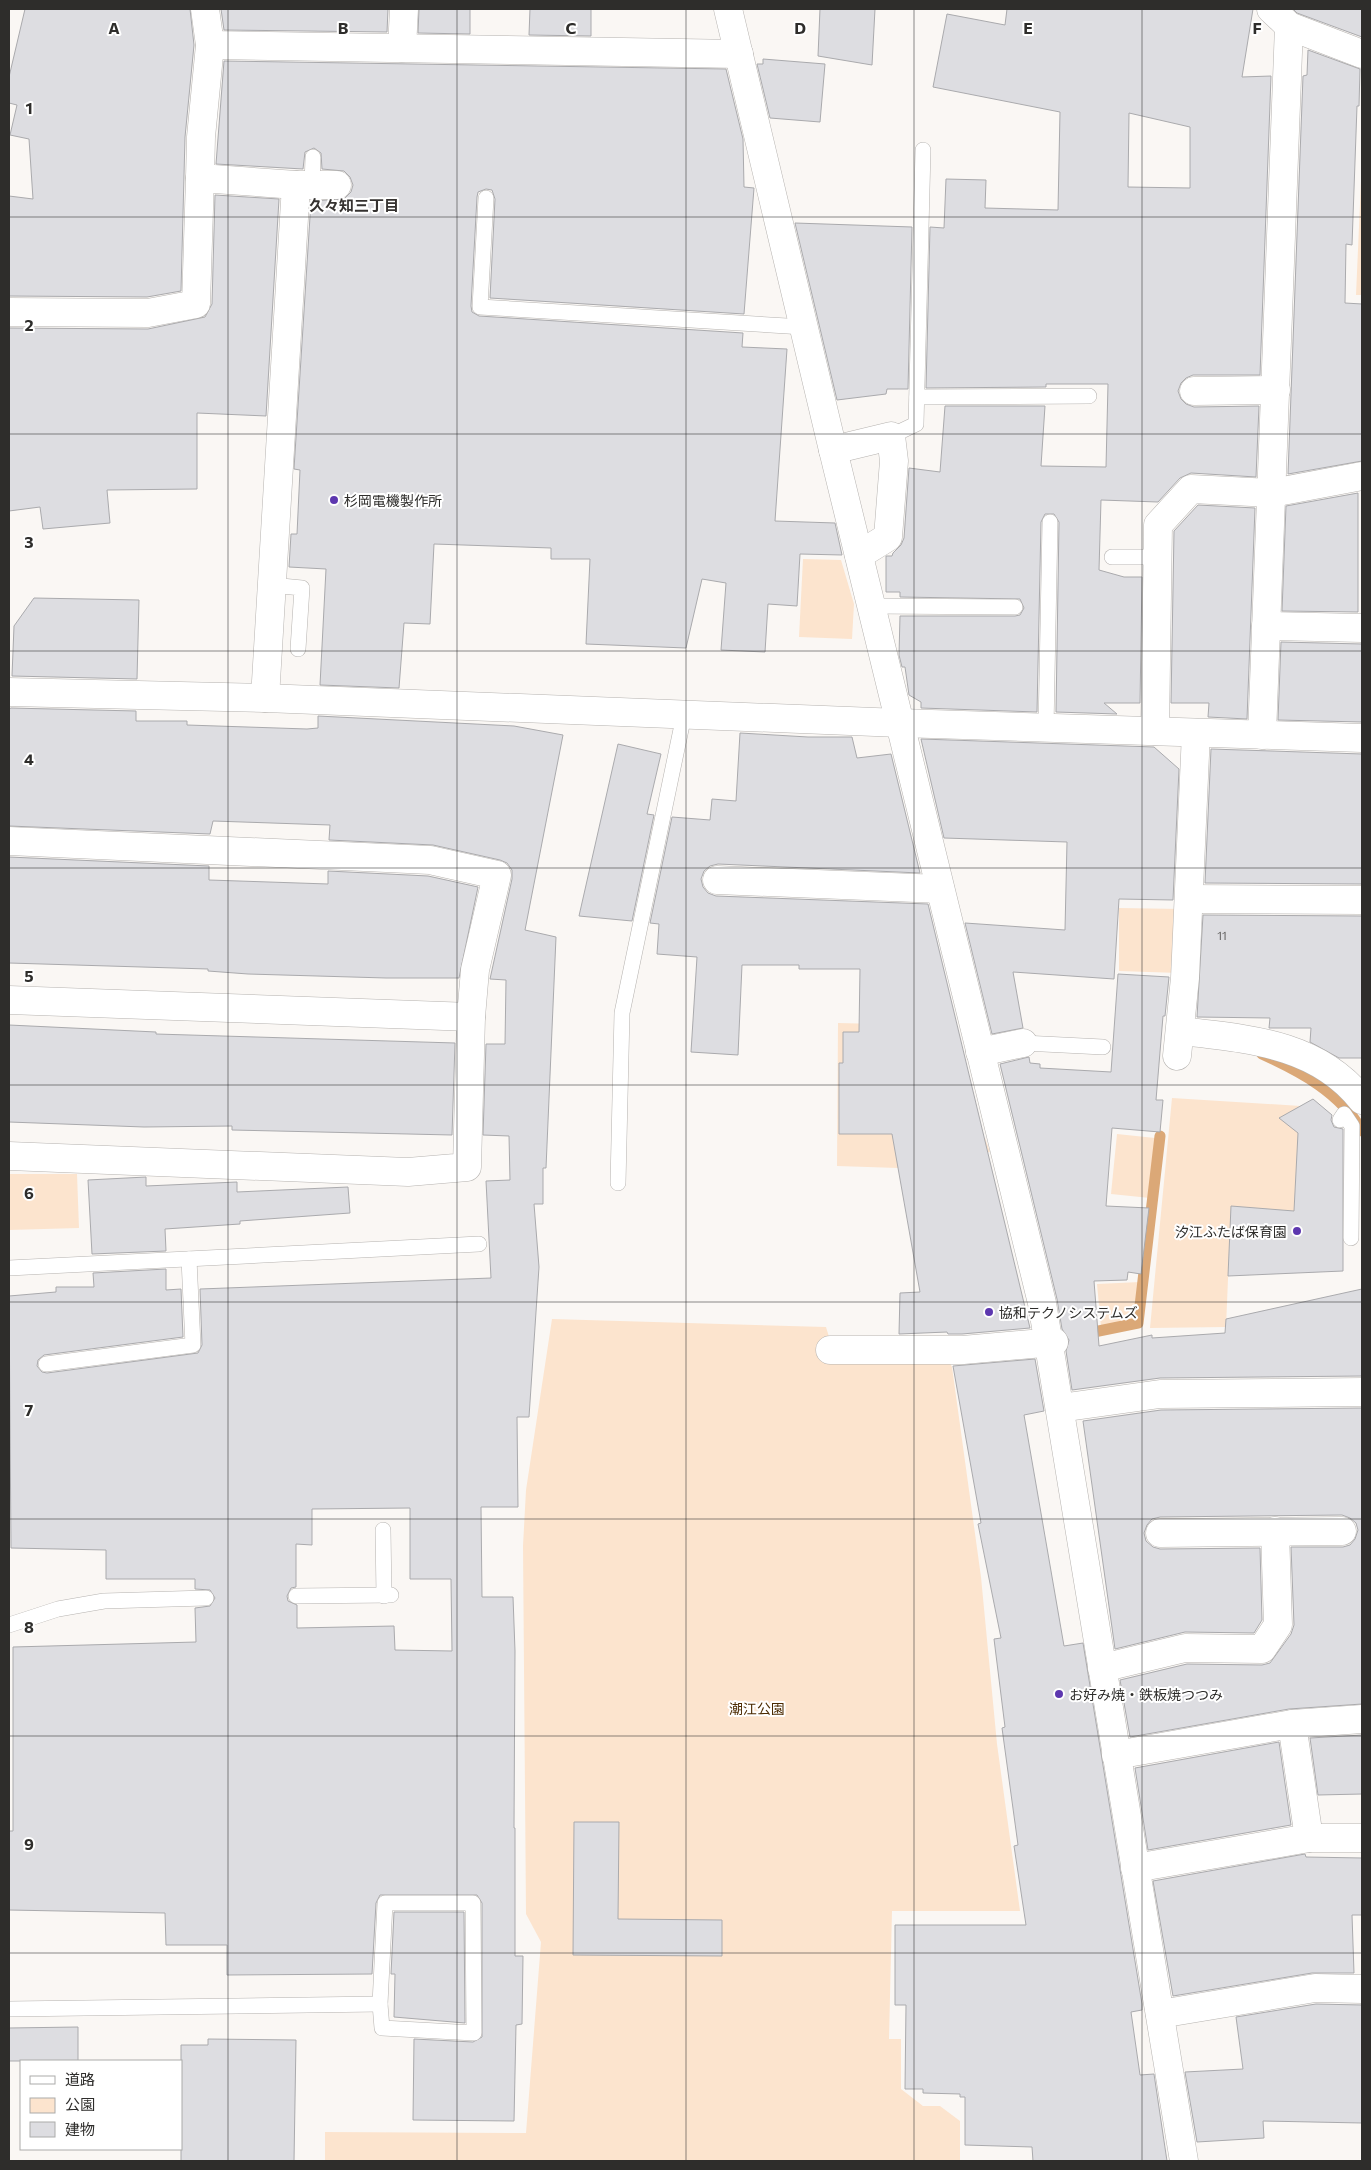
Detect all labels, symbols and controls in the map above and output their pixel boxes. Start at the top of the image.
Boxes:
text: A [108,18,120,37]
text: B [338,18,349,37]
text: C [566,18,577,37]
text: D [794,18,806,37]
text: E [1023,18,1033,37]
text: F [1252,18,1262,37]
text: 1 [25,98,33,117]
district label: 久々知三丁目 [309,196,399,214]
text: 2 [24,315,34,334]
place label: 杉岡電機製作所 [344,492,442,509]
marker: 杉岡電機製作所 [328,494,340,506]
text: 3 [24,532,34,551]
text: 4 [24,749,34,768]
house number: 11 [1217,929,1227,942]
text: 5 [24,966,34,985]
text: 6 [24,1183,34,1202]
place label: 汐江ふたば保育園 [1175,1223,1287,1240]
marker: 汐江ふたば保育園 [1291,1225,1303,1237]
place label: 協和テクノシステムズ [999,1304,1138,1321]
marker: 協和テクノシステムズ [983,1306,995,1318]
text: 7 [25,1400,34,1419]
text: 8 [24,1617,34,1636]
place label: お好み焼・鉄板焼つつみ [1069,1686,1223,1703]
marker: お好み焼・鉄板焼つつみ [1053,1688,1065,1700]
park label: 潮江公園 [729,1700,785,1717]
text: 9 [24,1834,34,1853]
legend [20,2060,182,2150]
text: 道路 [65,2070,95,2088]
text: 公園 [65,2095,95,2113]
text: 建物 [65,2120,95,2138]

